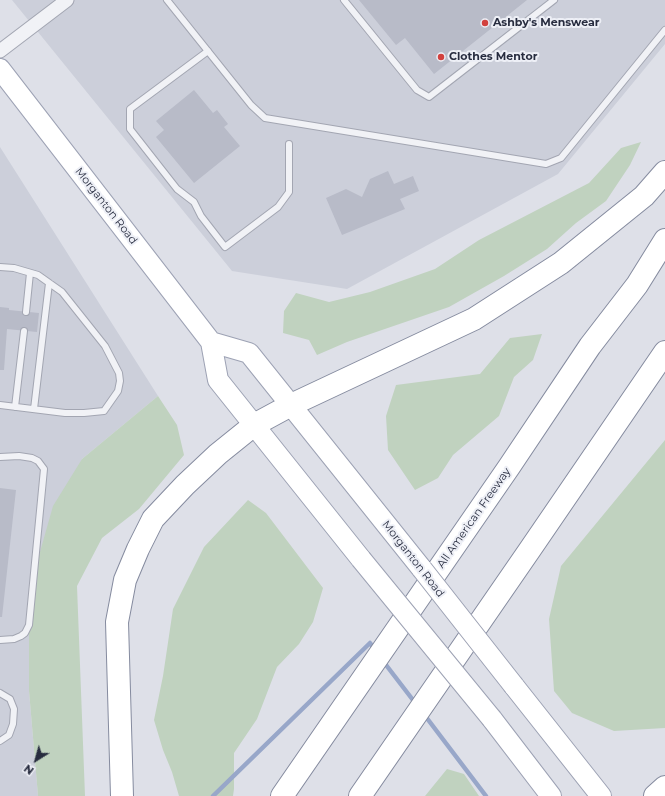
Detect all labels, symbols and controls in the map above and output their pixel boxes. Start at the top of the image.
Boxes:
place label: Ashby's Menswear [493,16,600,30]
marker: Ashby's Menswear [480,18,490,28]
place label: Clothes Mentor [449,50,537,64]
marker: Clothes Mentor [436,52,446,62]
street label: Morganton Road [72,165,140,247]
street label: All American Freeway [434,465,514,571]
street label: Morganton Road [379,518,447,600]
north arrow [16,740,56,780]
text: N [21,761,37,778]

